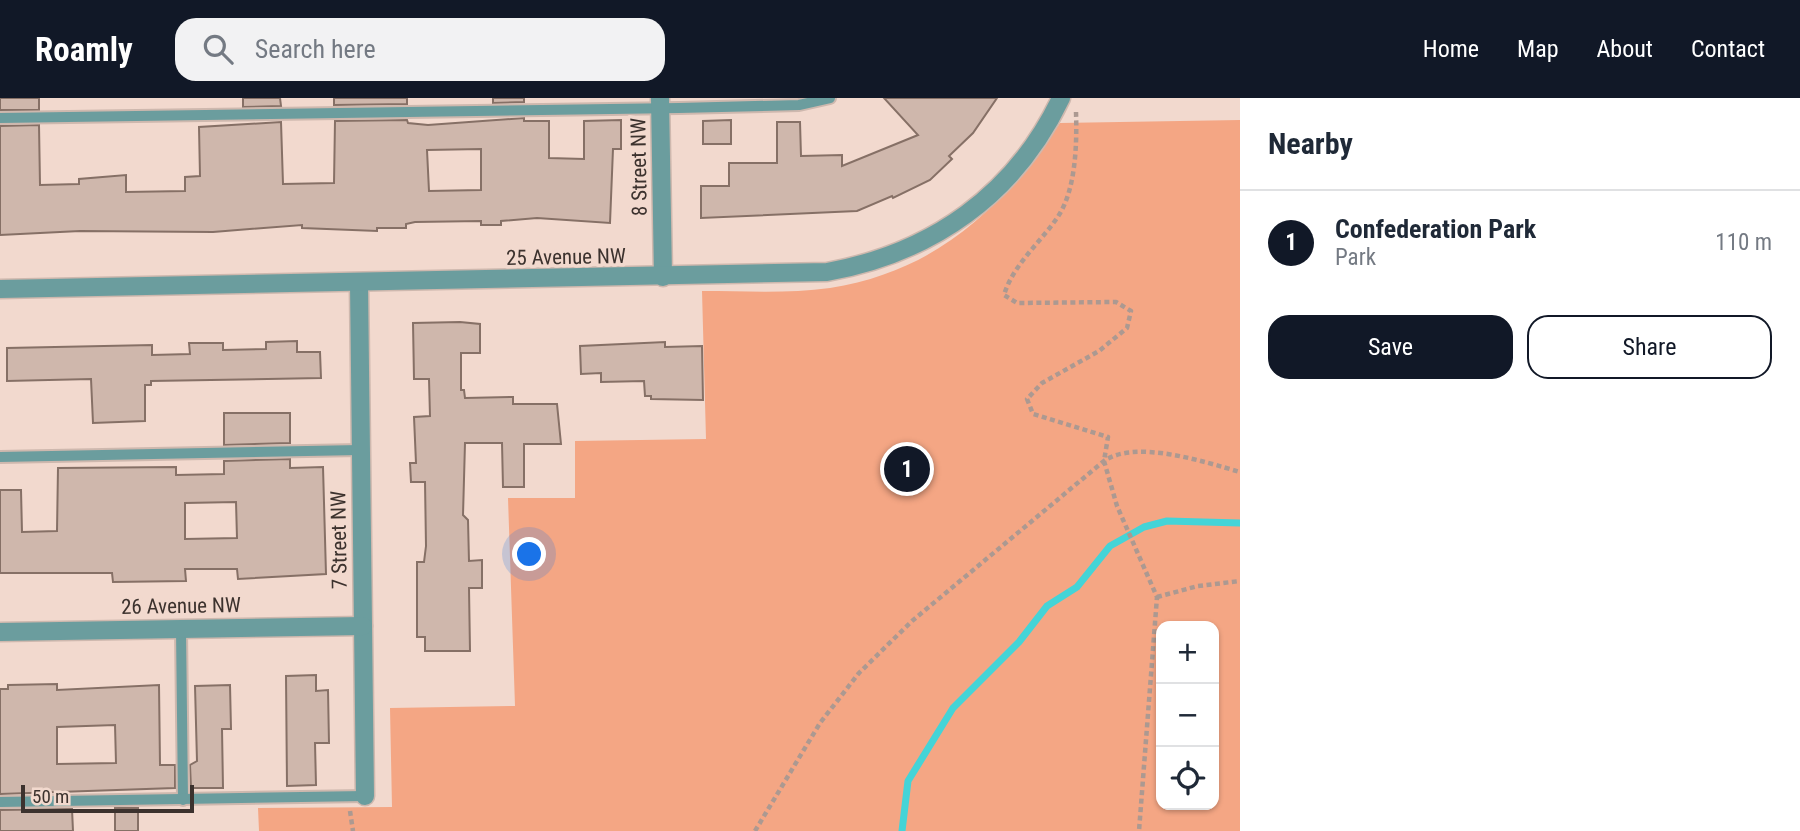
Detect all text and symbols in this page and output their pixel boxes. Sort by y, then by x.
search box [175,18,665,81]
text: Roamly [35,30,133,69]
icon: search [199,30,237,68]
text: Search here [255,34,376,64]
text: Home [1423,35,1479,63]
text: Map [1517,35,1559,63]
text: About [1597,35,1653,63]
text: Contact [1691,35,1765,63]
street label: 8 Street NW [626,118,652,216]
text: Nearby [1268,126,1353,161]
text: Confederation Park [1335,214,1536,244]
text: 1 [1285,229,1297,256]
text: 110 m [1715,229,1772,256]
street label: 25 Avenue NW [506,244,626,270]
text: Park [1335,244,1376,271]
button: Save [1268,315,1513,379]
button: Share [1527,315,1772,379]
pin: 1 [884,443,930,495]
street label: 7 Street NW [326,491,352,589]
your location [512,537,546,571]
street label: 26 Avenue NW [121,593,241,619]
map controls [1156,621,1219,810]
button: + [1156,621,1219,684]
button: − [1156,684,1219,747]
button: locate [1156,747,1219,810]
scale bar [21,782,194,814]
text: 50 m [32,785,69,808]

